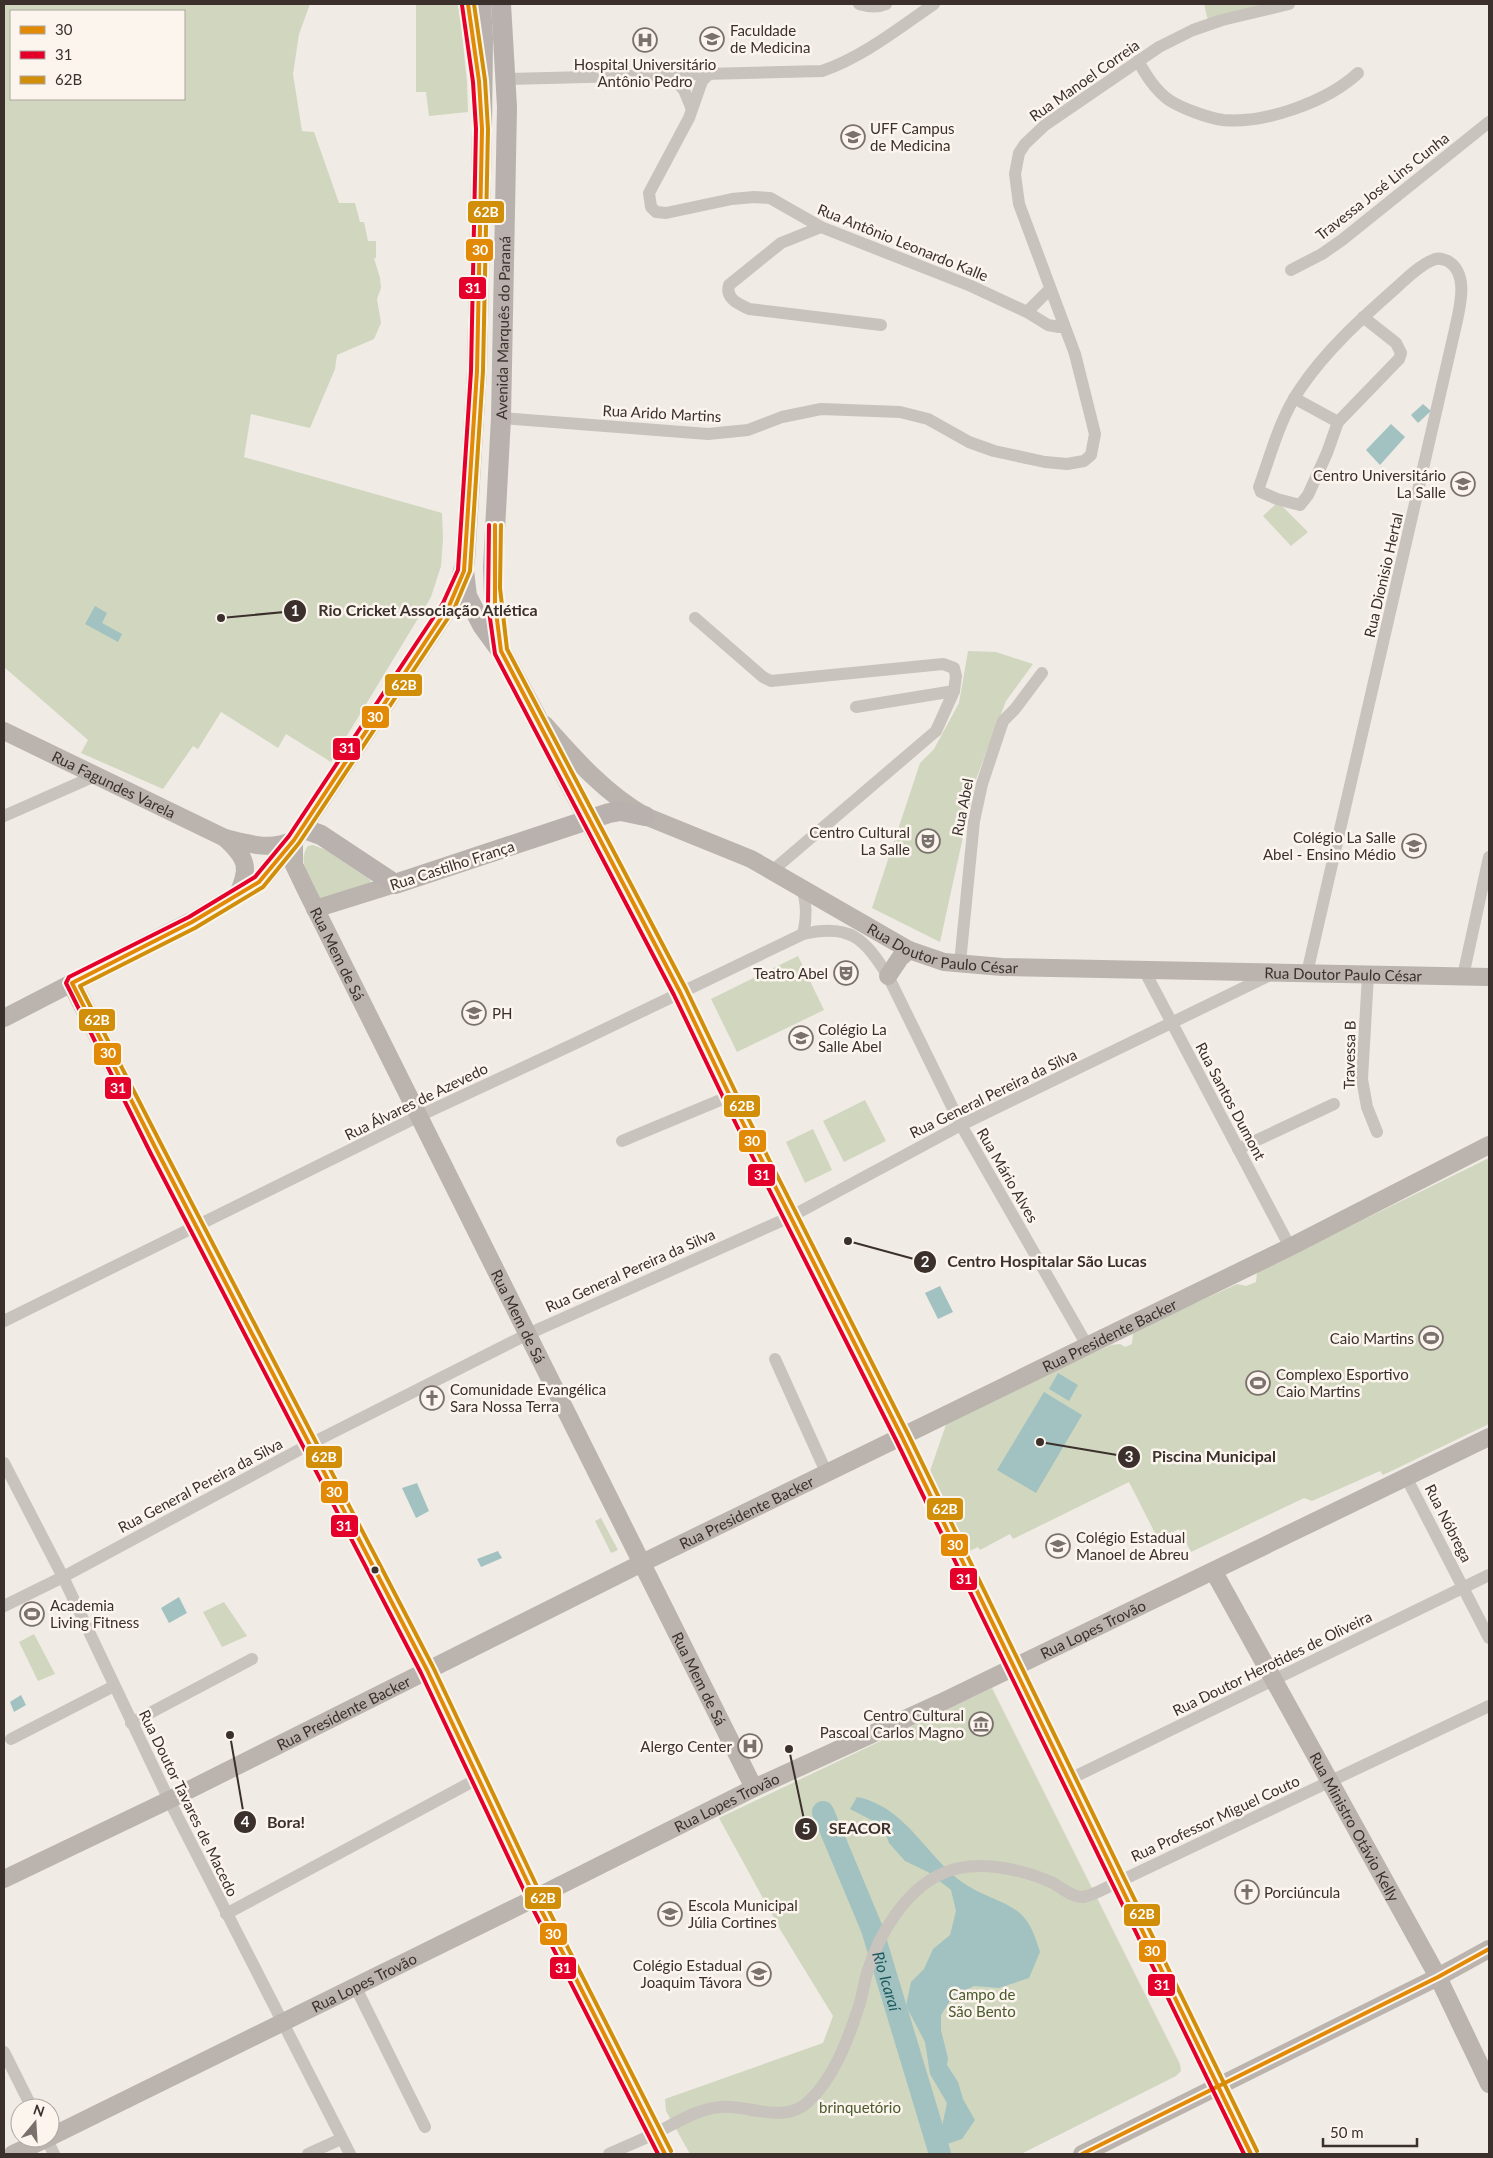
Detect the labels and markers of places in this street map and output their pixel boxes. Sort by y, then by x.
place label: Faculdade de Medicina [730,21,810,56]
school or university icon: Faculdade de Medicina [699,26,725,52]
hospital icon: Hospital Universitário Antônio Pedro [632,27,658,53]
place label: Hospital Universitário Antônio Pedro [574,55,716,90]
place label: UFF Campus de Medicina [870,119,955,154]
school or university icon: UFF Campus de Medicina [840,124,866,150]
place label: Centro Universitário La Salle [1313,466,1446,501]
school or university icon: Centro Universitário La Salle [1450,471,1476,497]
callout: Rio Cricket Associação Atlética [283,595,548,626]
place label: Centro Cultural La Salle [809,823,910,858]
theatre icon: Centro Cultural La Salle [915,828,941,854]
place label: Colégio La Salle Abel - Ensino Médio [1263,828,1396,863]
school or university icon: Colégio La Salle Abel - Ensino Médio [1401,833,1427,859]
theatre icon: Teatro Abel [833,960,859,986]
place label: Teatro Abel [753,964,828,982]
school or university icon: PH [461,1000,487,1026]
place label: PH [492,1004,512,1022]
place label: Colégio La Salle Abel [818,1020,887,1055]
school or university icon: Colégio La Salle Abel [788,1025,814,1051]
callout: Centro Hospitalar São Lucas [912,1246,1157,1277]
sports icon: Caio Martins [1418,1325,1444,1351]
place label: Caio Martins [1330,1329,1414,1347]
place label: Complexo Esportivo Caio Martins [1276,1365,1409,1400]
sports icon: Complexo Esportivo Caio Martins [1245,1370,1271,1396]
place label: Comunidade Evangélica Sara Nossa Terra [450,1380,606,1415]
church icon: Comunidade Evangélica Sara Nossa Terra [419,1385,445,1411]
callout: Piscina Municipal [1117,1441,1286,1472]
place label: Colégio Estadual Manoel de Abreu [1076,1528,1189,1563]
school or university icon: Colégio Estadual Manoel de Abreu [1045,1533,1071,1559]
unlabelled marker [370,1565,380,1575]
place label: Academia Living Fitness [50,1596,139,1631]
sports icon: Academia Living Fitness [19,1601,45,1627]
place label: Centro Cultural Pascoal Carlos Magno [820,1706,964,1741]
museum icon: Centro Cultural Pascoal Carlos Magno [968,1711,994,1737]
hospital icon: Alergo Center [737,1733,763,1759]
place label: Alergo Center [640,1737,733,1755]
callout: Bora! [232,1807,315,1838]
callout: SEACOR [794,1813,901,1844]
church icon: Porciúncula [1234,1879,1260,1905]
place label: Porciúncula [1264,1883,1340,1901]
place label: Escola Municipal Júlia Cortines [688,1896,798,1931]
school or university icon: Escola Municipal Júlia Cortines [657,1901,683,1927]
place label: Colégio Estadual Joaquim Távora [633,1956,742,1991]
school or university icon: Colégio Estadual Joaquim Távora [746,1961,772,1987]

